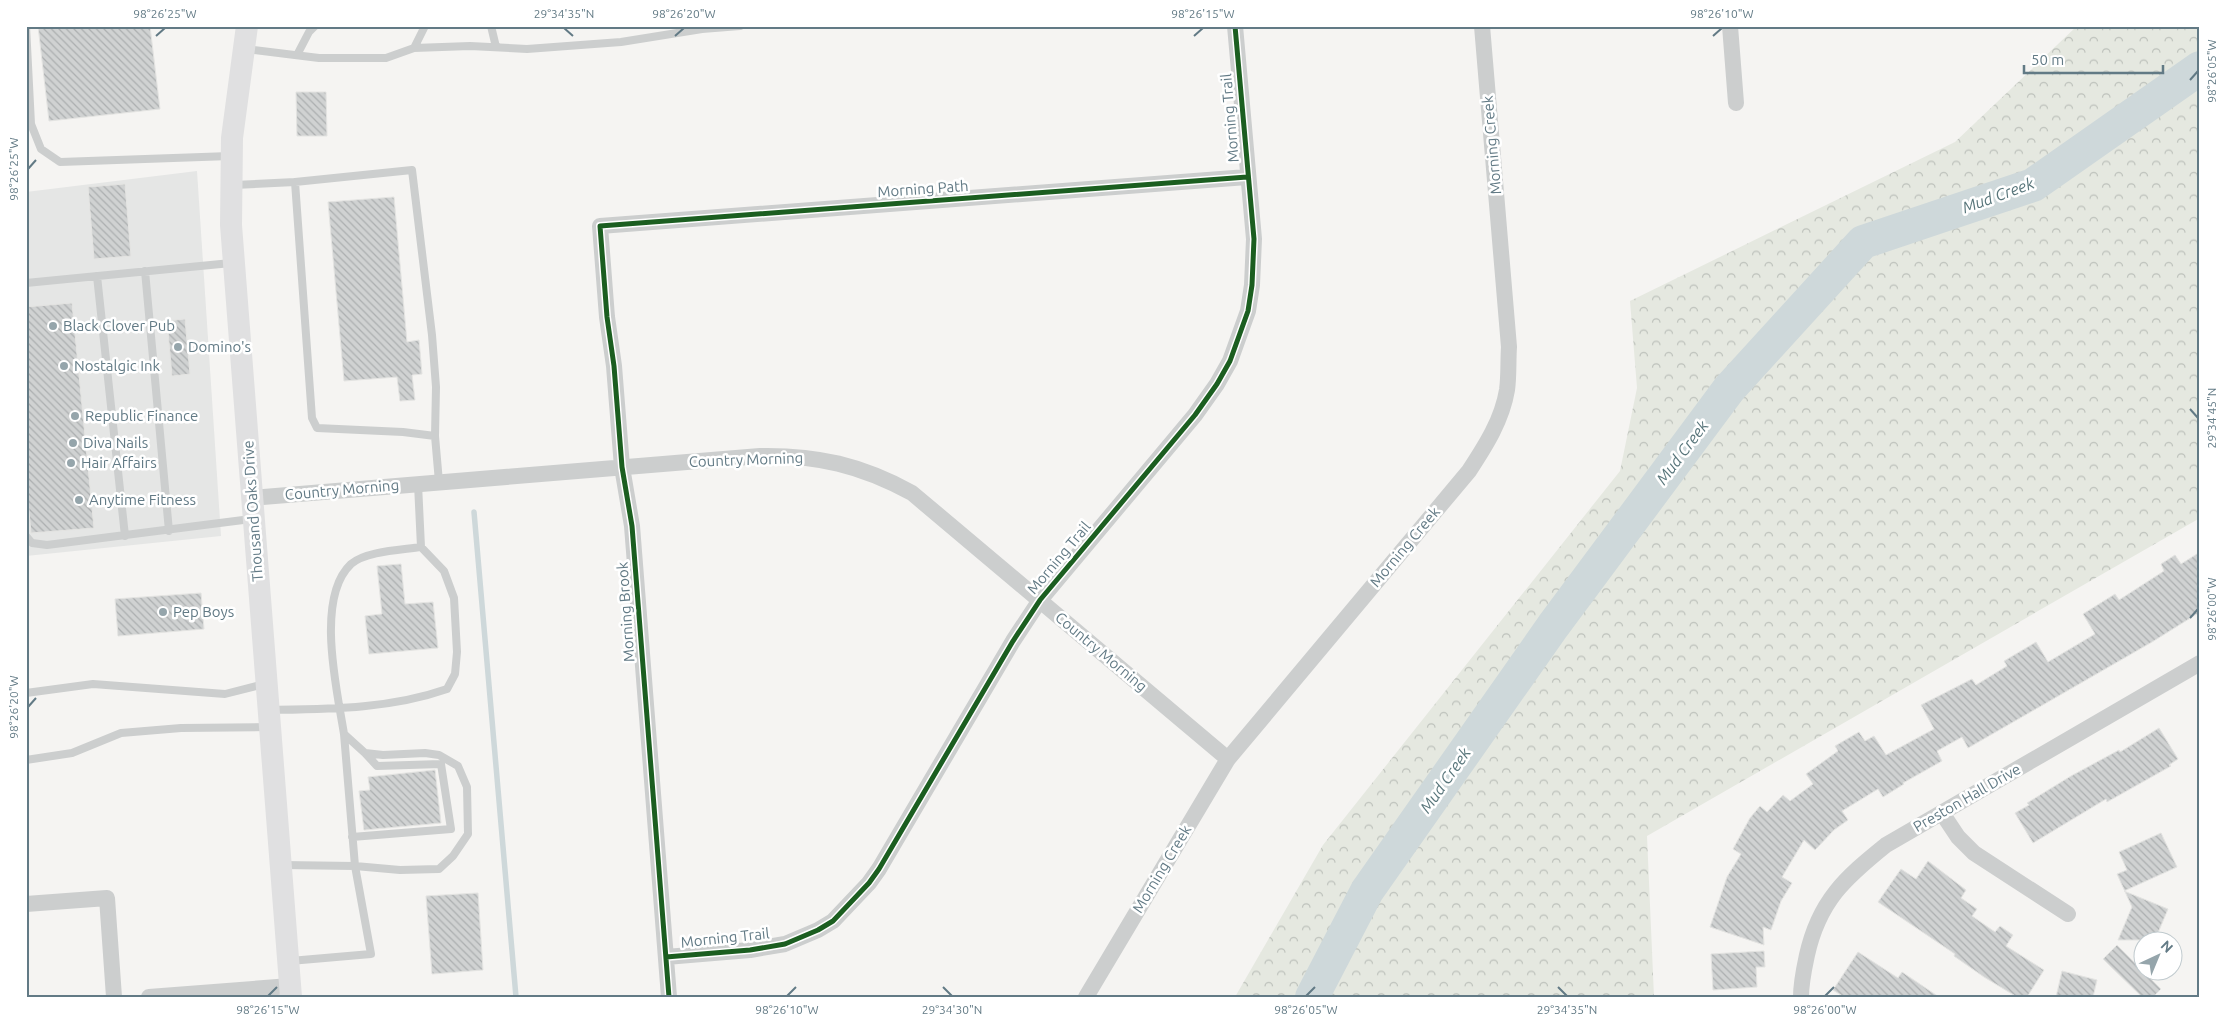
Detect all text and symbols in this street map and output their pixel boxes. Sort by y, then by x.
text: 98°26'25"W [133,7,197,20]
text: 29°34'35"N [534,7,594,20]
text: 98°26'20"W [652,7,716,20]
text: 98°26'15"W [1171,7,1235,20]
text: 98°26'10"W [1690,7,1754,20]
text: 98°26'05"W [2205,39,2218,103]
scale bar [2024,42,2162,74]
text: 50 m [2031,51,2064,68]
street label: Morning Trail [1217,73,1242,163]
street label: Morning Creek [1479,94,1504,195]
text: 98°26'25"W [7,137,20,201]
water label: Mud Creek [1960,173,2037,216]
street label: Morning Path [877,177,969,200]
place label: Black Clover Pub [63,317,175,334]
marker: Black Clover Pub [47,320,59,332]
place label: Domino's [188,338,251,355]
marker: Domino's [172,341,184,353]
place label: Nostalgic Ink [74,357,161,374]
marker: Nostalgic Ink [58,360,70,372]
text: 29°34'45"N [2205,388,2218,448]
place label: Republic Finance [85,407,198,424]
marker: Republic Finance [69,410,81,422]
water label: Mud Creek [1652,416,1712,487]
place label: Diva Nails [83,434,148,451]
marker: Diva Nails [67,437,79,449]
street label: Thousand Oaks Drive [239,440,266,582]
street label: Country Morning [688,449,804,470]
place label: Hair Affairs [81,454,157,471]
marker: Hair Affairs [65,457,77,469]
street label: Country Morning [284,476,400,503]
place label: Anytime Fitness [89,491,196,508]
marker: Anytime Fitness [73,494,85,506]
street label: Morning Creek [1366,503,1443,590]
street label: Morning Trail [1023,518,1094,597]
street label: Morning Brook [613,561,637,663]
text: 98°26'00"W [2205,577,2218,641]
place label: Pep Boys [173,603,234,620]
marker: Pep Boys [157,606,169,618]
street label: Country Morning [1052,608,1151,695]
text: 98°26'20"W [7,675,20,739]
water label: Mud Creek [1416,743,1474,816]
street label: Preston Hall Drive [1910,760,2023,835]
street label: Morning Creek [1129,821,1195,916]
street label: Morning Trail [680,924,770,951]
north arrow [2134,930,2184,980]
text: N [2158,937,2176,956]
text: 98°26'15"W [236,1003,300,1016]
text: 98°26'10"W [755,1003,819,1016]
text: 29°34'30"N [922,1003,982,1016]
text: 98°26'05"W [1274,1003,1338,1016]
text: 29°34'35"N [1537,1003,1597,1016]
text: 98°26'00"W [1793,1003,1857,1016]

